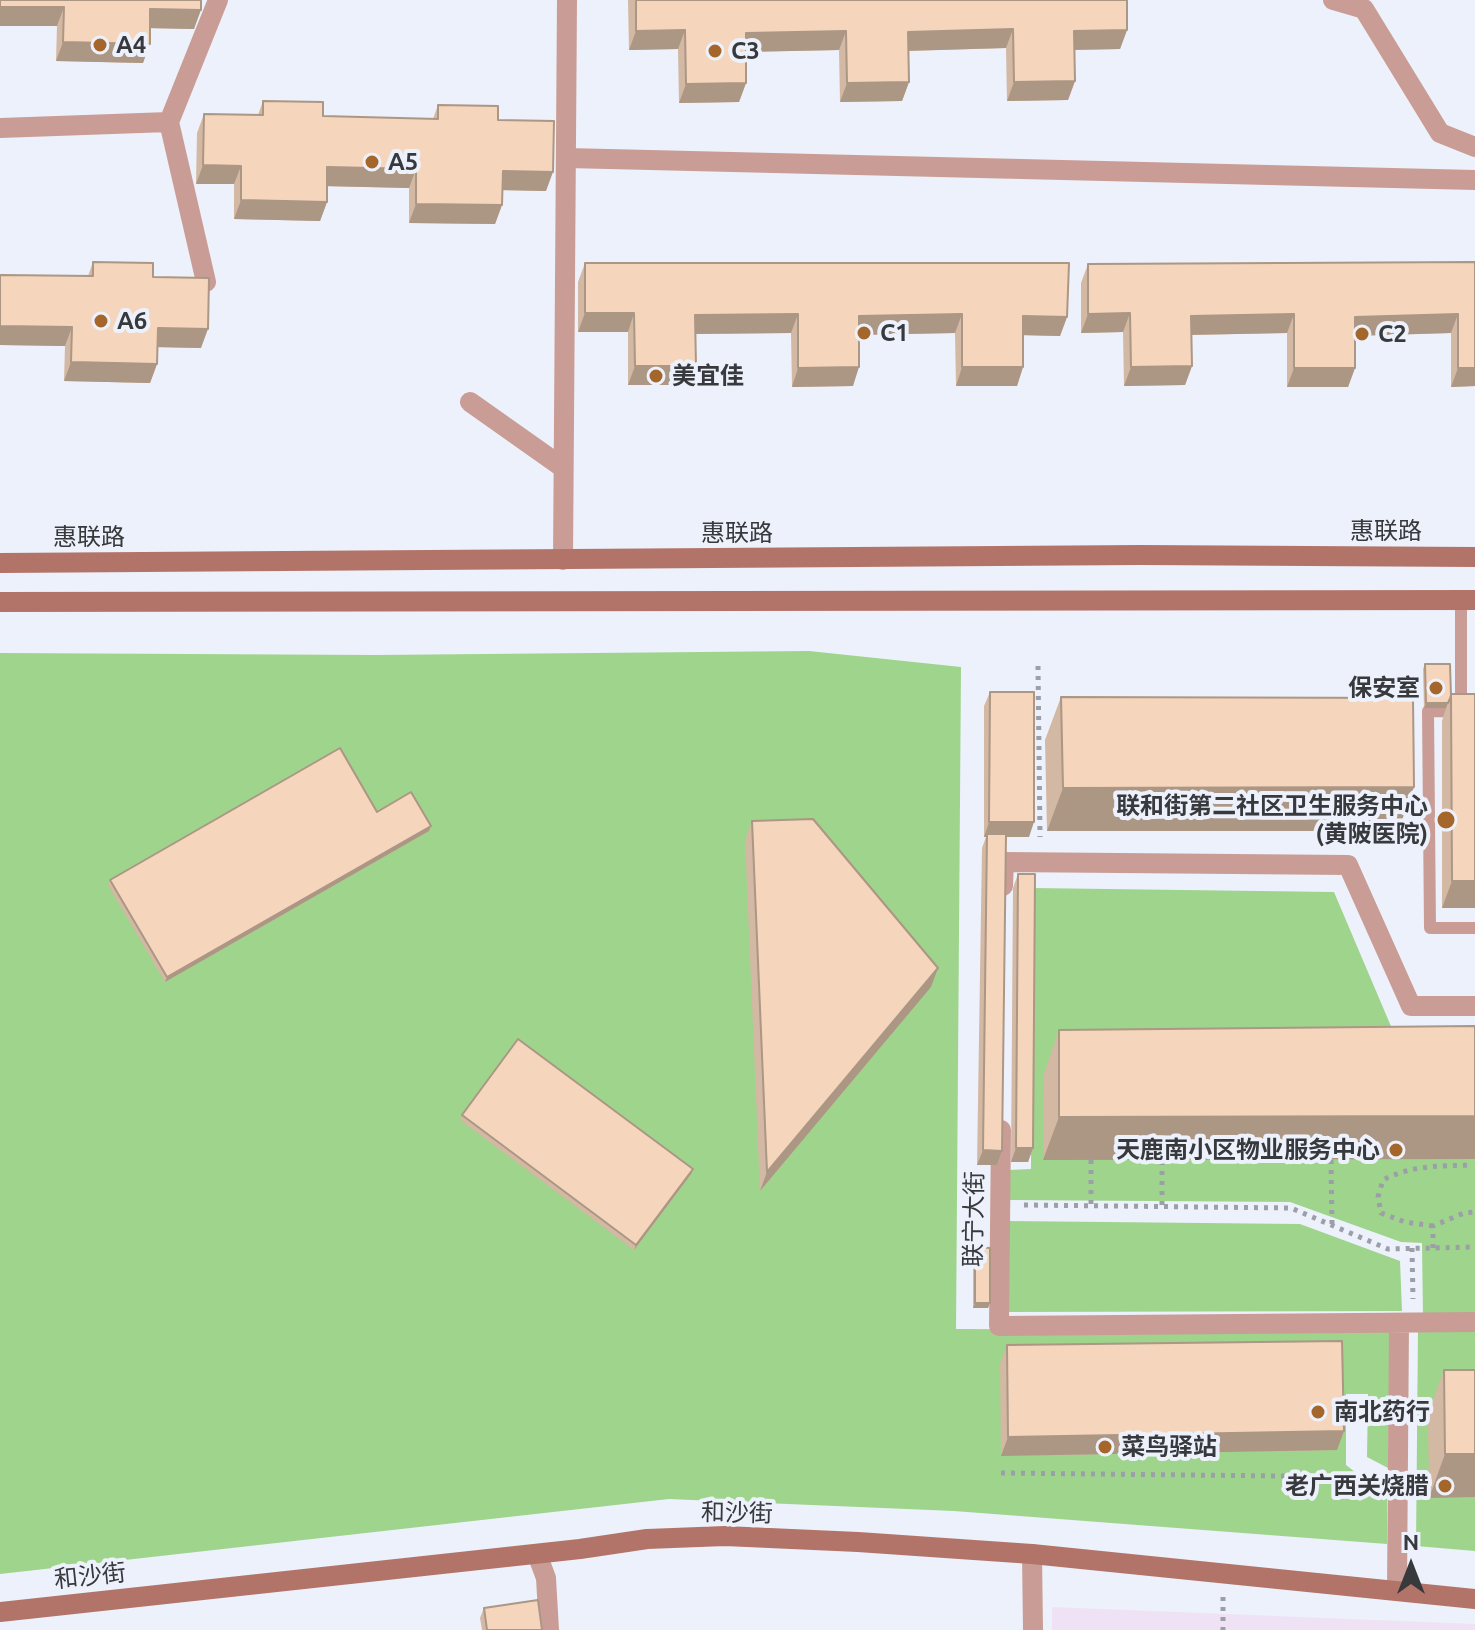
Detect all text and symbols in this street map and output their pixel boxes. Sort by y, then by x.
place label: A4 [116,31,146,59]
marker: A4 [91,36,109,54]
place label: C3 [731,37,760,65]
marker: C3 [706,42,724,60]
place label: A5 [388,148,418,176]
marker: A5 [363,153,381,171]
place label: A6 [117,307,147,335]
marker: A6 [92,312,110,330]
place label: C1 [880,319,909,347]
place label: C2 [1378,320,1407,348]
marker: C1 [855,324,873,342]
marker: C2 [1353,325,1371,343]
place label: 美宜佳 [672,362,744,390]
marker: 美宜佳 [647,367,665,385]
street label: 惠联路 [1350,517,1422,545]
street label: 惠联路 [701,519,773,547]
street label: 惠联路 [53,523,125,551]
place label: 保安室 [1348,674,1420,702]
marker: 保安室 [1427,679,1445,697]
place label: 联和街第二社区卫生服务中心 (黄陂医院) [1116,792,1428,848]
marker: 联和街第二社区卫生服务中心 (黄陂医院) [1435,809,1457,831]
place label: 天鹿南小区物业服务中心 [1116,1136,1380,1164]
marker: 天鹿南小区物业服务中心 [1387,1141,1405,1159]
street label: 联宁大街 [959,1171,989,1267]
place label: 南北药行 [1334,1398,1430,1426]
marker: 南北药行 [1309,1403,1327,1421]
place label: 菜鸟驿站 [1121,1433,1217,1461]
marker: 菜鸟驿站 [1096,1438,1114,1456]
place label: 老广西关烧腊 [1285,1472,1429,1500]
marker: 老广西关烧腊 [1436,1477,1454,1495]
street label: 和沙街 [701,1498,773,1528]
north arrow [1371,1526,1451,1606]
text: N [1403,1529,1419,1554]
street label: 和沙街 [53,1558,127,1594]

